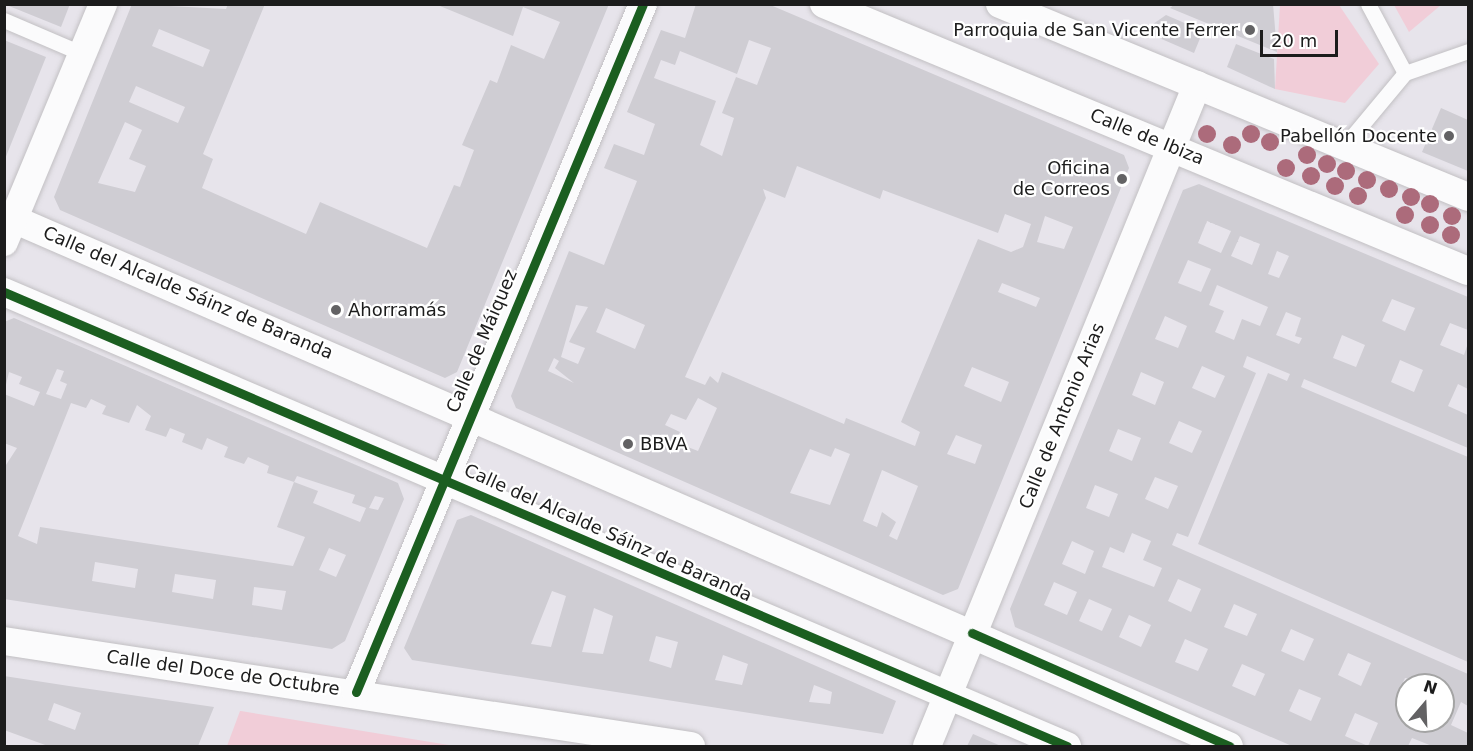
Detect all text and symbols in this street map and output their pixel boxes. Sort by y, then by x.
scale bar [1263,18,1341,56]
place label: Parroquia de San Vicente Ferrer [953,19,1238,41]
marker: Parroquia de San Vicente Ferrer [1243,23,1257,37]
text: 20 m [1271,30,1317,51]
street label: Calle de Ibiza [1087,104,1207,170]
place label: Pabellón Docente [1280,125,1437,147]
marker: Pabellón Docente [1442,129,1456,143]
place label: Oficina de Correos [1013,158,1110,201]
marker: Oficina de Correos [1115,172,1129,186]
street label: Calle del Alcalde Sáinz de Baranda [40,222,336,364]
street label: Calle de Máiquez [442,266,522,416]
place label: Ahorramás [348,299,446,321]
marker: Ahorramás [329,303,343,317]
street label: Calle de Antonio Arias [1015,320,1109,512]
place label: BBVA [640,433,688,455]
marker: BBVA [621,437,635,451]
street label: Calle del Alcalde Sáinz de Baranda [461,459,755,607]
street label: Calle del Doce de Octubre [105,646,341,700]
north arrow [1395,673,1455,733]
text: N [1421,676,1440,699]

